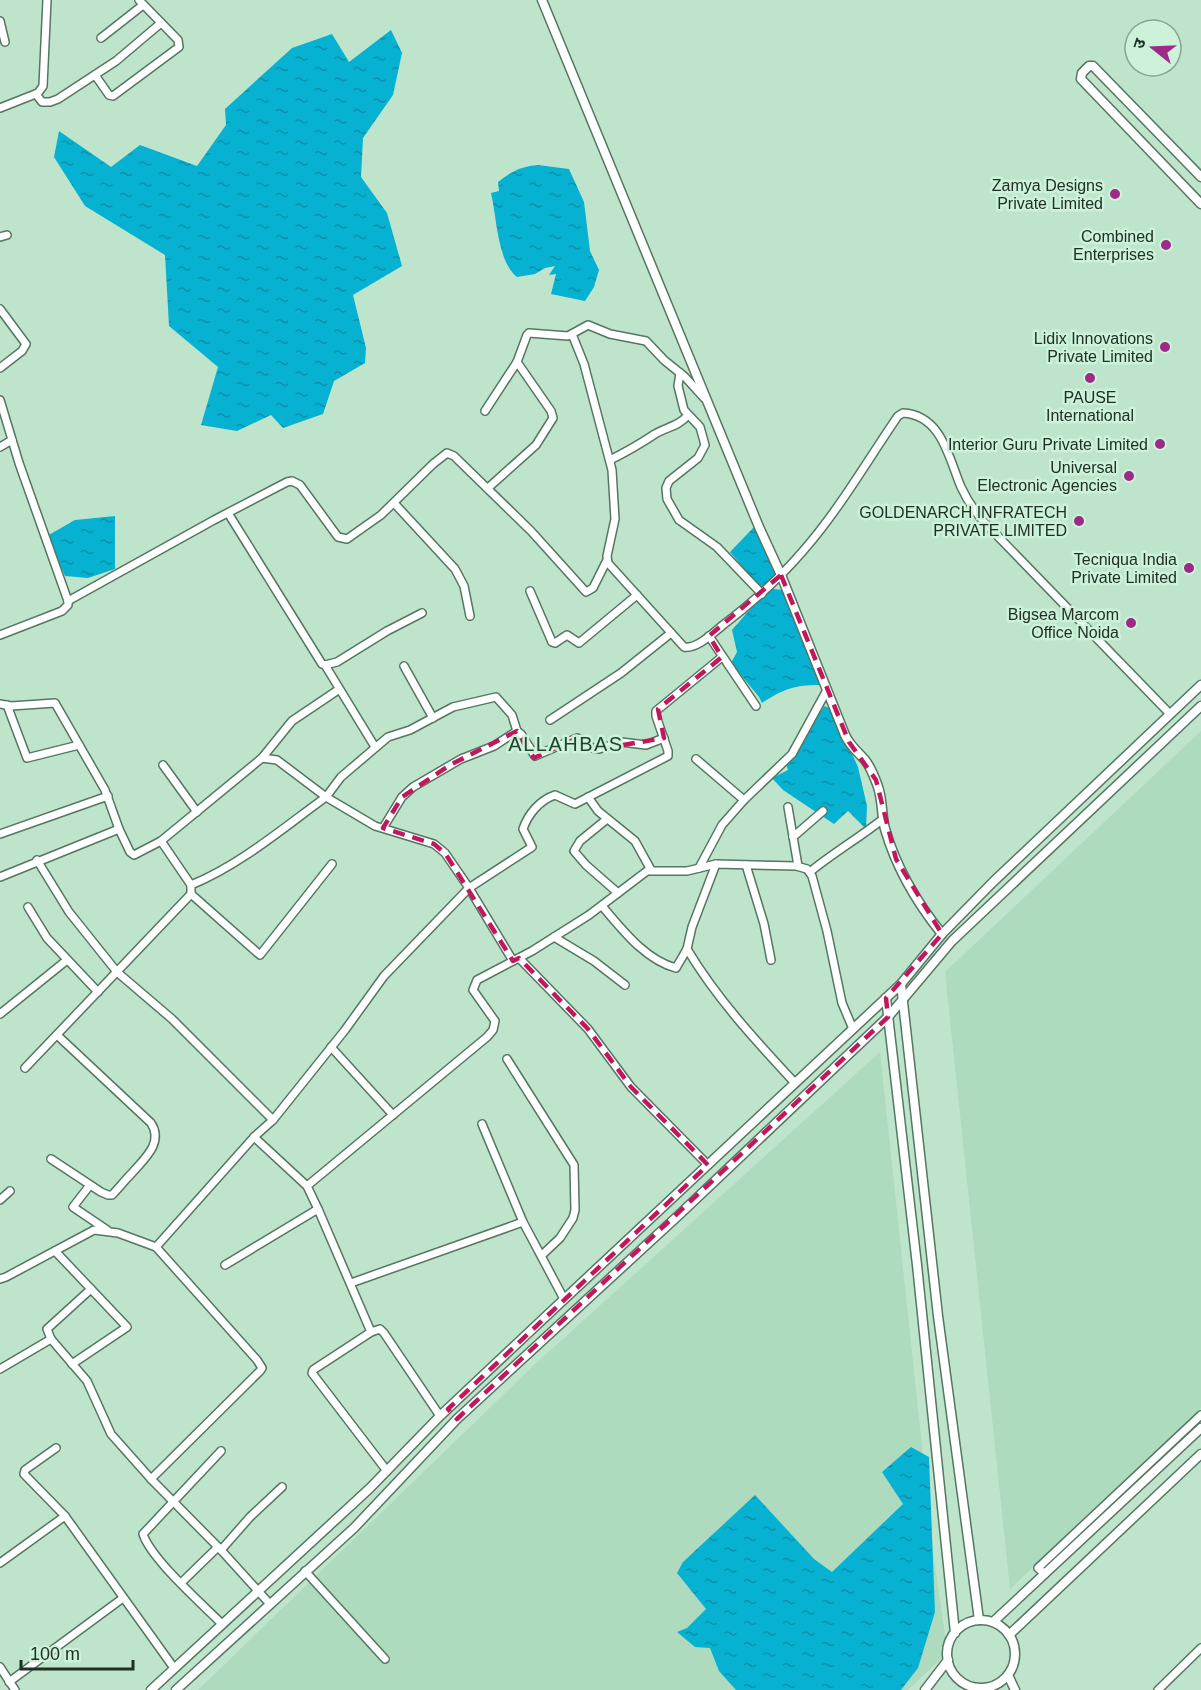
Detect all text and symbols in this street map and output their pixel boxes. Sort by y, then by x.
north arrow [1123,18,1183,78]
text: उ [1130,36,1149,51]
place label: Zamya Designs Private Limited [992,177,1103,212]
marker: Zamya Designs Private Limited [1108,187,1122,201]
place label: Combined Enterprises [1073,228,1154,263]
marker: Combined Enterprises [1159,238,1173,252]
place label: Lidix Innovations Private Limited [1034,330,1153,365]
marker: Lidix Innovations Private Limited [1158,340,1172,354]
marker: PAUSE International [1083,371,1097,385]
place label: PAUSE International [1046,389,1134,424]
place label: Interior Guru Private Limited [948,436,1148,453]
marker: Interior Guru Private Limited [1153,437,1167,451]
place label: Universal Electronic Agencies [977,459,1117,494]
marker: Universal Electronic Agencies [1122,469,1136,483]
place label: GOLDENARCH INFRATECH PRIVATE LIMITED [859,504,1067,539]
marker: GOLDENARCH INFRATECH PRIVATE LIMITED [1072,514,1086,528]
place label: Tecniqua India Private Limited [1071,551,1177,586]
marker: Tecniqua India Private Limited [1182,561,1196,575]
place label: Bigsea Marcom Office Noida [1008,606,1119,641]
marker: Bigsea Marcom Office Noida [1124,616,1138,630]
district label: ALLAHBAS [508,733,624,755]
scale bar [21,1633,134,1671]
text: 100 m [30,1644,80,1664]

